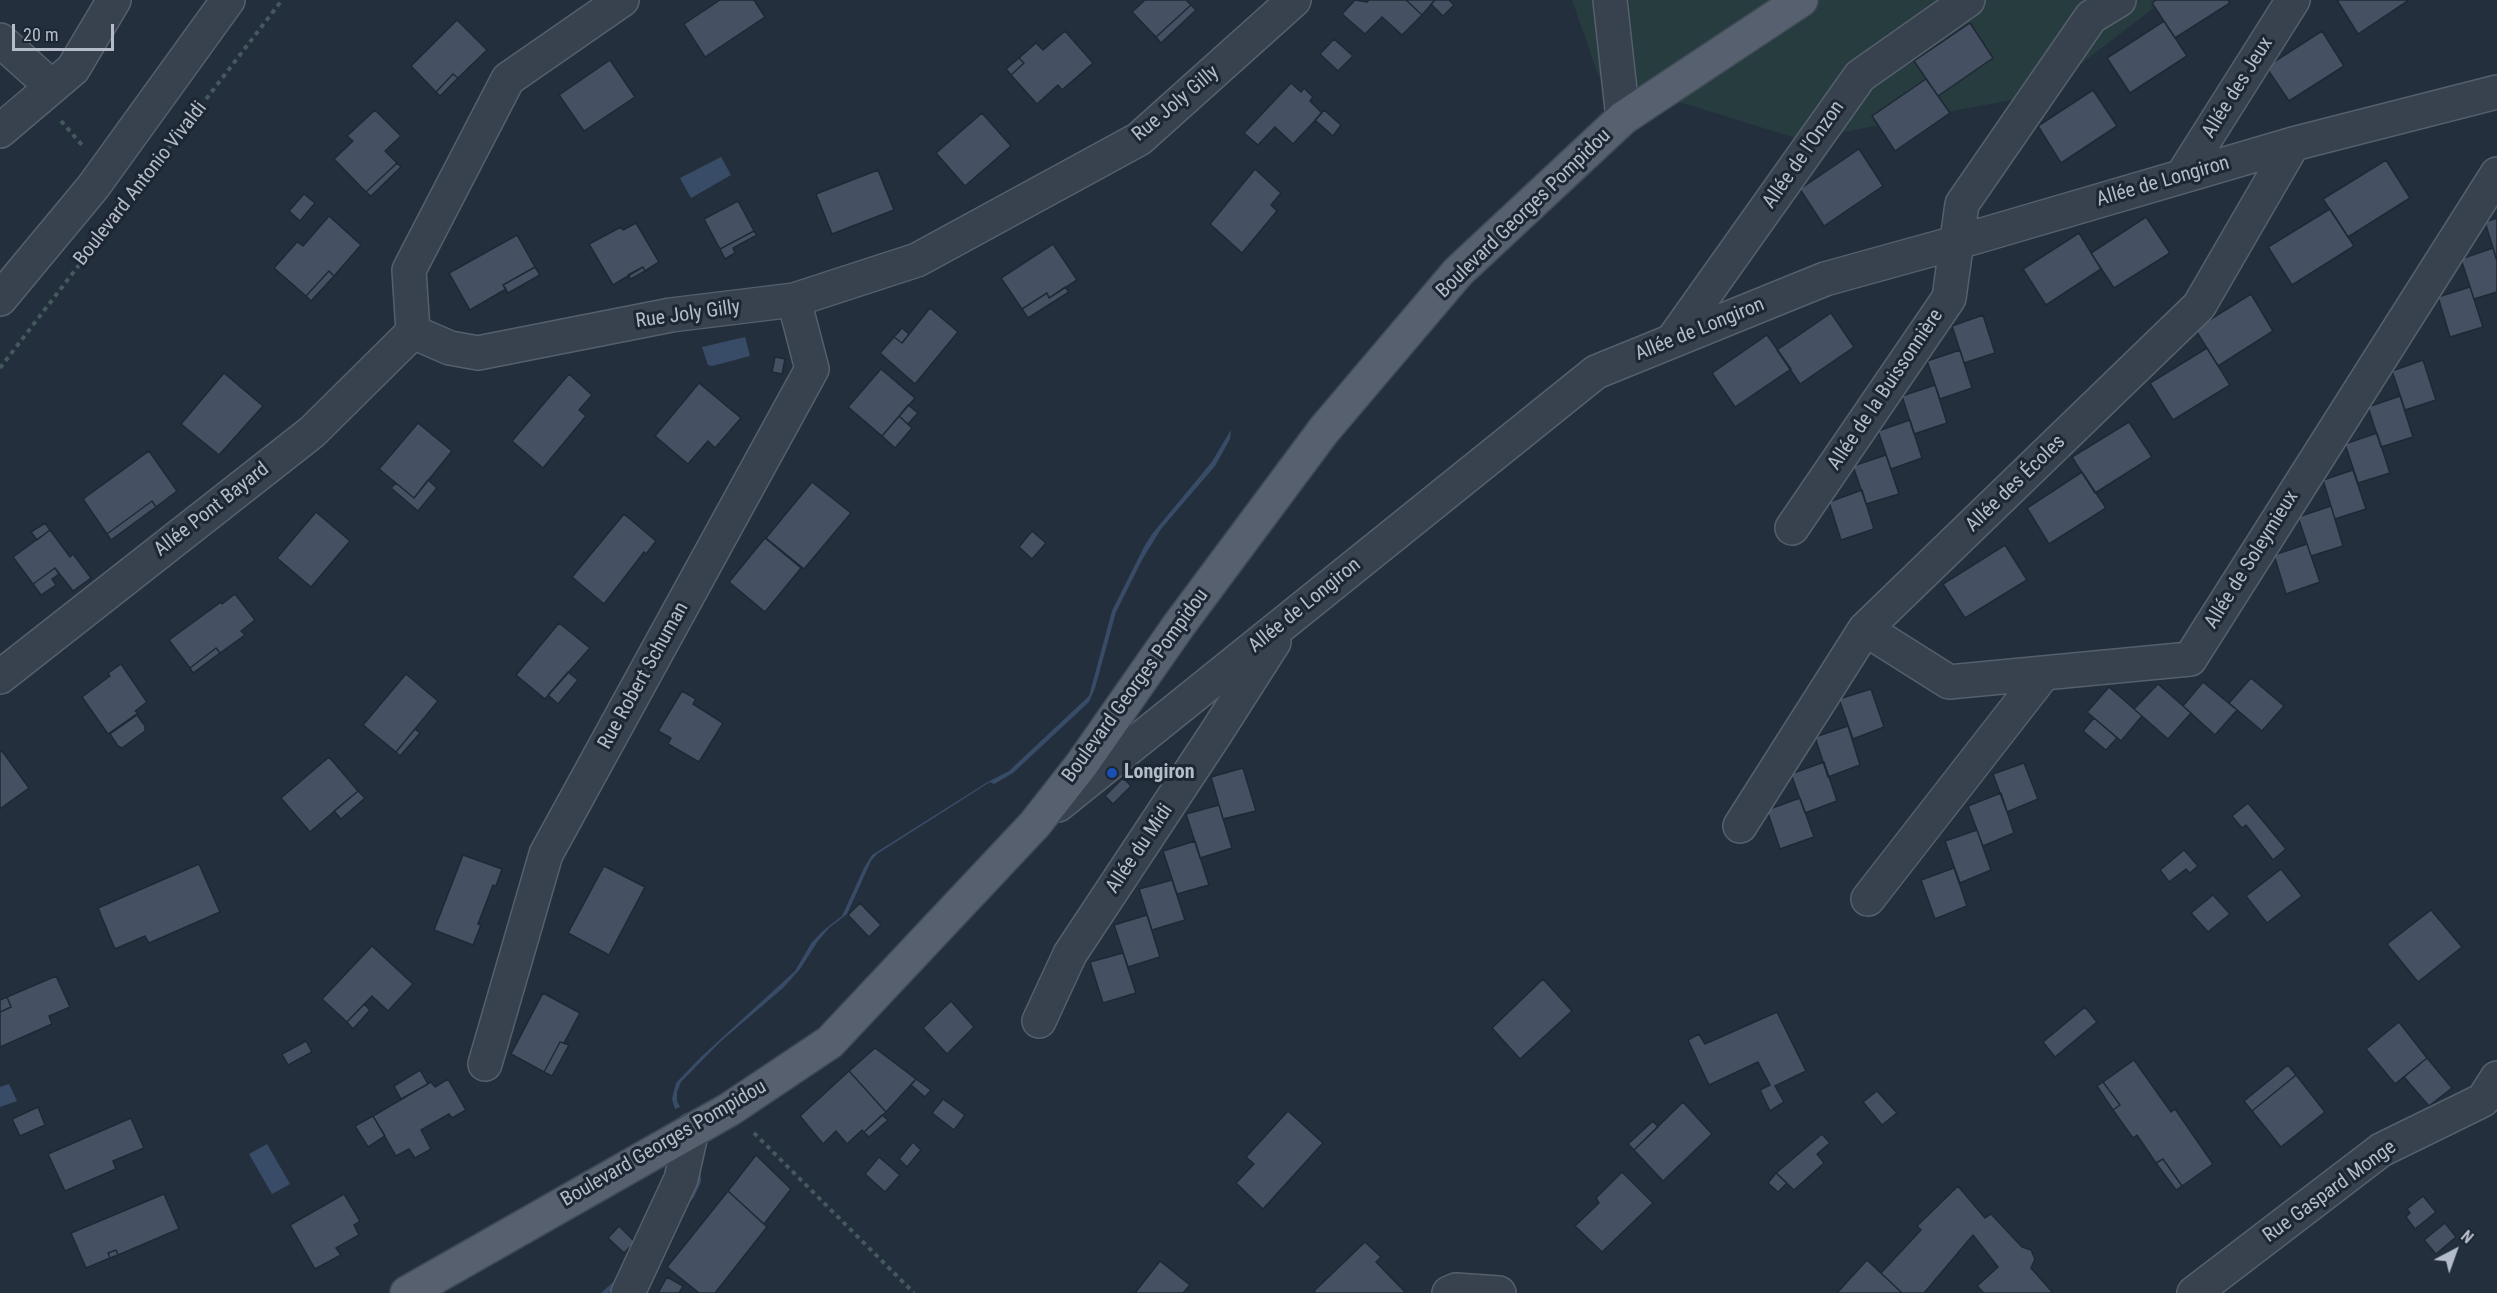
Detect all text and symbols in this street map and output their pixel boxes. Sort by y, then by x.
scale bar [15,12,117,50]
text: 20 m [23,24,58,45]
street label: Allée des Jeux [2197,33,2279,143]
street label: Rue Joly Gilly [1128,61,1224,147]
street label: Allée de l'Onzon [1758,96,1850,214]
street label: Boulevard Antonio Vivaldi [69,97,213,271]
street label: Boulevard Georges Pompidou [1432,124,1616,304]
street label: Allée de Longiron [2094,152,2232,212]
street label: Allée de Longiron [1632,293,1768,367]
street label: Rue Joly Gilly [634,296,742,334]
street label: Allée de la Buissonnière [1823,305,1949,475]
street label: Allée des Écoles [1961,431,2071,537]
street label: Allée Pont Bayard [150,458,274,562]
street label: Allée de Soleymieux [2200,487,2304,633]
street label: Allée de Longiron [1244,553,1366,659]
street label: Boulevard Georges Pompidou [1058,585,1214,787]
street label: Rue Robert Schuman [594,598,694,754]
place label: Longiron [1124,761,1195,785]
marker: Longiron [1105,766,1119,780]
street label: Allée du Midi [1101,800,1179,898]
street label: Boulevard Georges Pompidou [557,1075,771,1213]
street label: Rue Gaspard Monge [2259,1136,2401,1248]
north arrow [2425,1221,2485,1281]
text: N [2457,1227,2477,1247]

